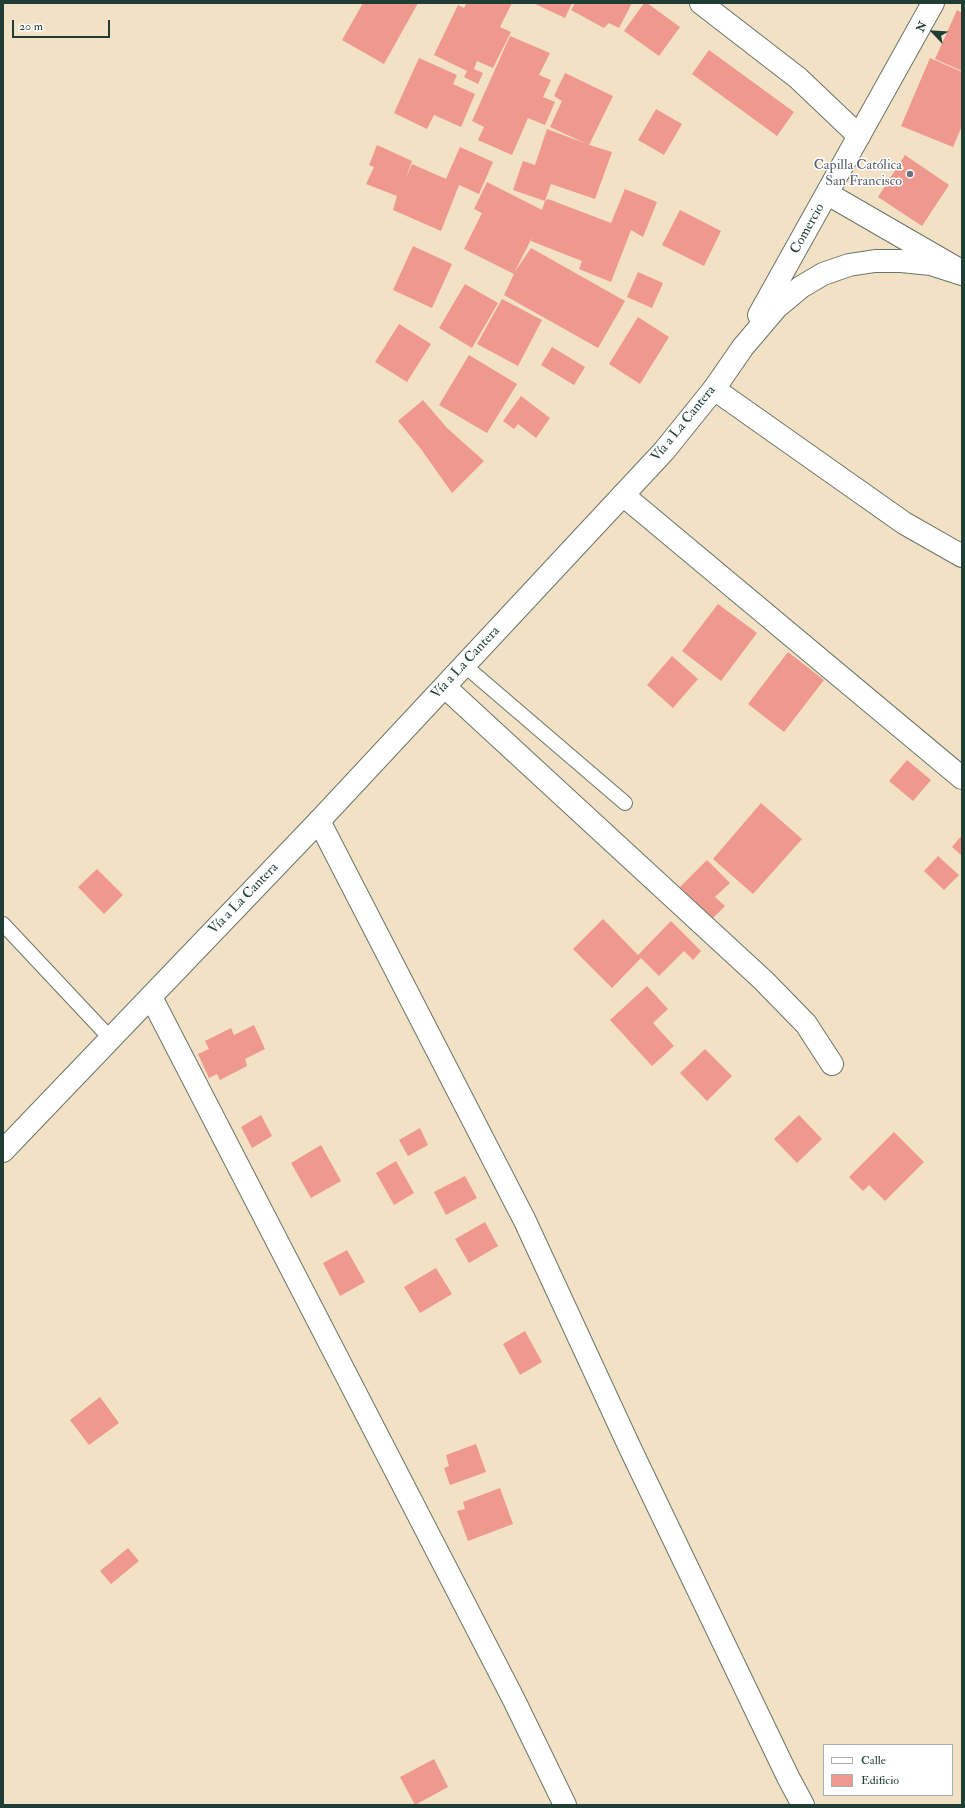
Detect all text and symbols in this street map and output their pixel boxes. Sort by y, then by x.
scale bar [14,12,112,38]
north arrow [913,12,953,52]
text: 20 m [19,19,43,34]
text: N [914,20,930,34]
place label: Capilla Católica San Francisco [814,158,902,190]
marker: Capilla Católica San Francisco [905,169,915,179]
street label: Comercio [787,201,829,257]
street label: Vía a La Cantera [648,382,720,466]
street label: Vía a La Cantera [428,623,504,703]
street label: Vía a La Cantera [206,860,282,938]
legend [823,1744,953,1796]
text: Calle [861,1753,886,1768]
text: Edificio [861,1773,899,1788]

